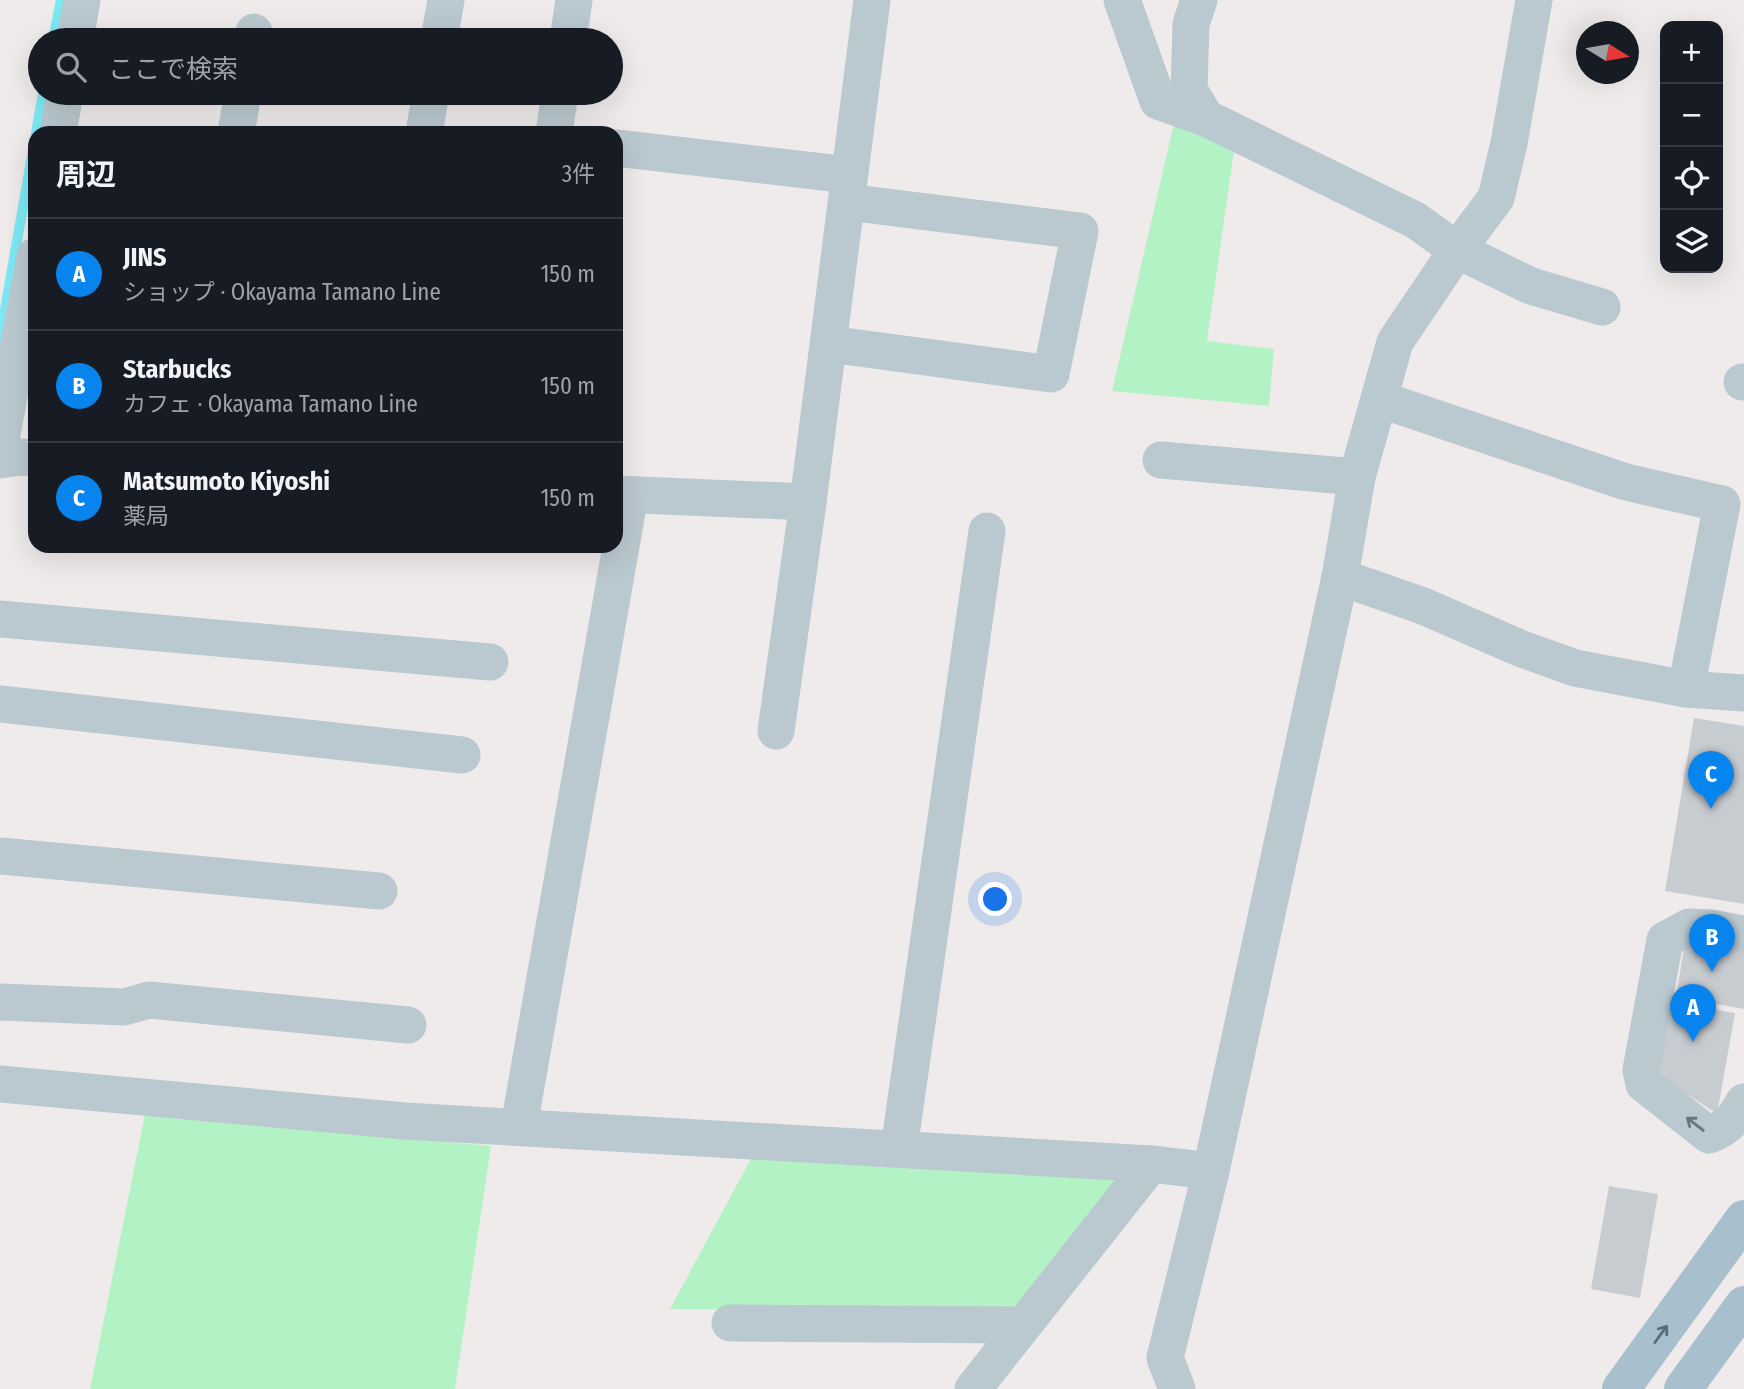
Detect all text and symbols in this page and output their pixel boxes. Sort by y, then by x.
north arrow [1576,21,1639,84]
map controls [1660,21,1723,273]
button: + [1660,21,1723,84]
search box [28,28,623,105]
icon: search [52,48,90,86]
text: ここで検索 [108,54,238,85]
button: − [1660,84,1723,147]
button: locate [1660,147,1723,210]
text: 周辺 [56,157,116,193]
text: 3件 [562,160,595,188]
button: layers [1660,210,1723,273]
text: JINS [123,242,167,273]
text: A [73,260,85,288]
text: 150 m [540,260,595,288]
text: ショップ · Okayama Tamano Line [123,278,441,306]
text: Starbucks [123,354,231,385]
text: B [73,372,85,400]
text: 150 m [540,372,595,400]
text: カフェ · Okayama Tamano Line [123,390,418,418]
text: Matsumoto Kiyoshi [123,466,330,497]
text: C [73,484,85,512]
text: 150 m [540,484,595,512]
text: 薬局 [123,502,169,530]
pin: C [1688,751,1734,809]
your location [978,882,1012,916]
pin: B [1689,914,1735,972]
pin: A [1670,984,1716,1042]
one-way arrow [1686,1116,1705,1131]
one-way arrow [1654,1325,1668,1344]

